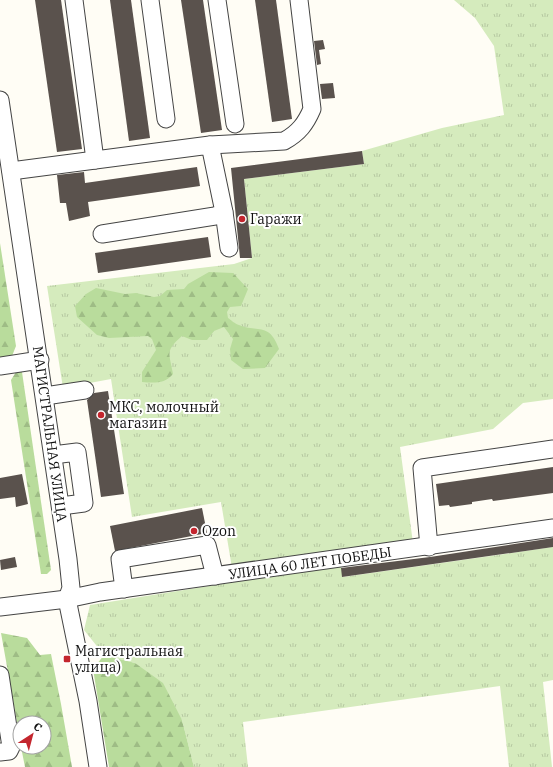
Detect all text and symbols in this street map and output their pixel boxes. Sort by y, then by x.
place label: Гаражи [250,210,302,228]
marker: Гаражи [237,214,247,224]
street label: МАГИСТРАЛЬНАЯ УЛИЦА [29,345,71,524]
place label: МКС, молочный магазин [109,398,219,432]
marker: МКС, молочный магазин [96,410,106,420]
place label: Ozon [202,522,236,540]
marker: Ozon [189,526,199,536]
street label: УЛИЦА 60 ЛЕТ ПОБЕДЫ [227,543,393,583]
place label: Магистральная улица) [75,642,183,676]
marker: Магистральная улица) [62,654,72,664]
north arrow [12,715,52,755]
text: С [31,719,45,735]

